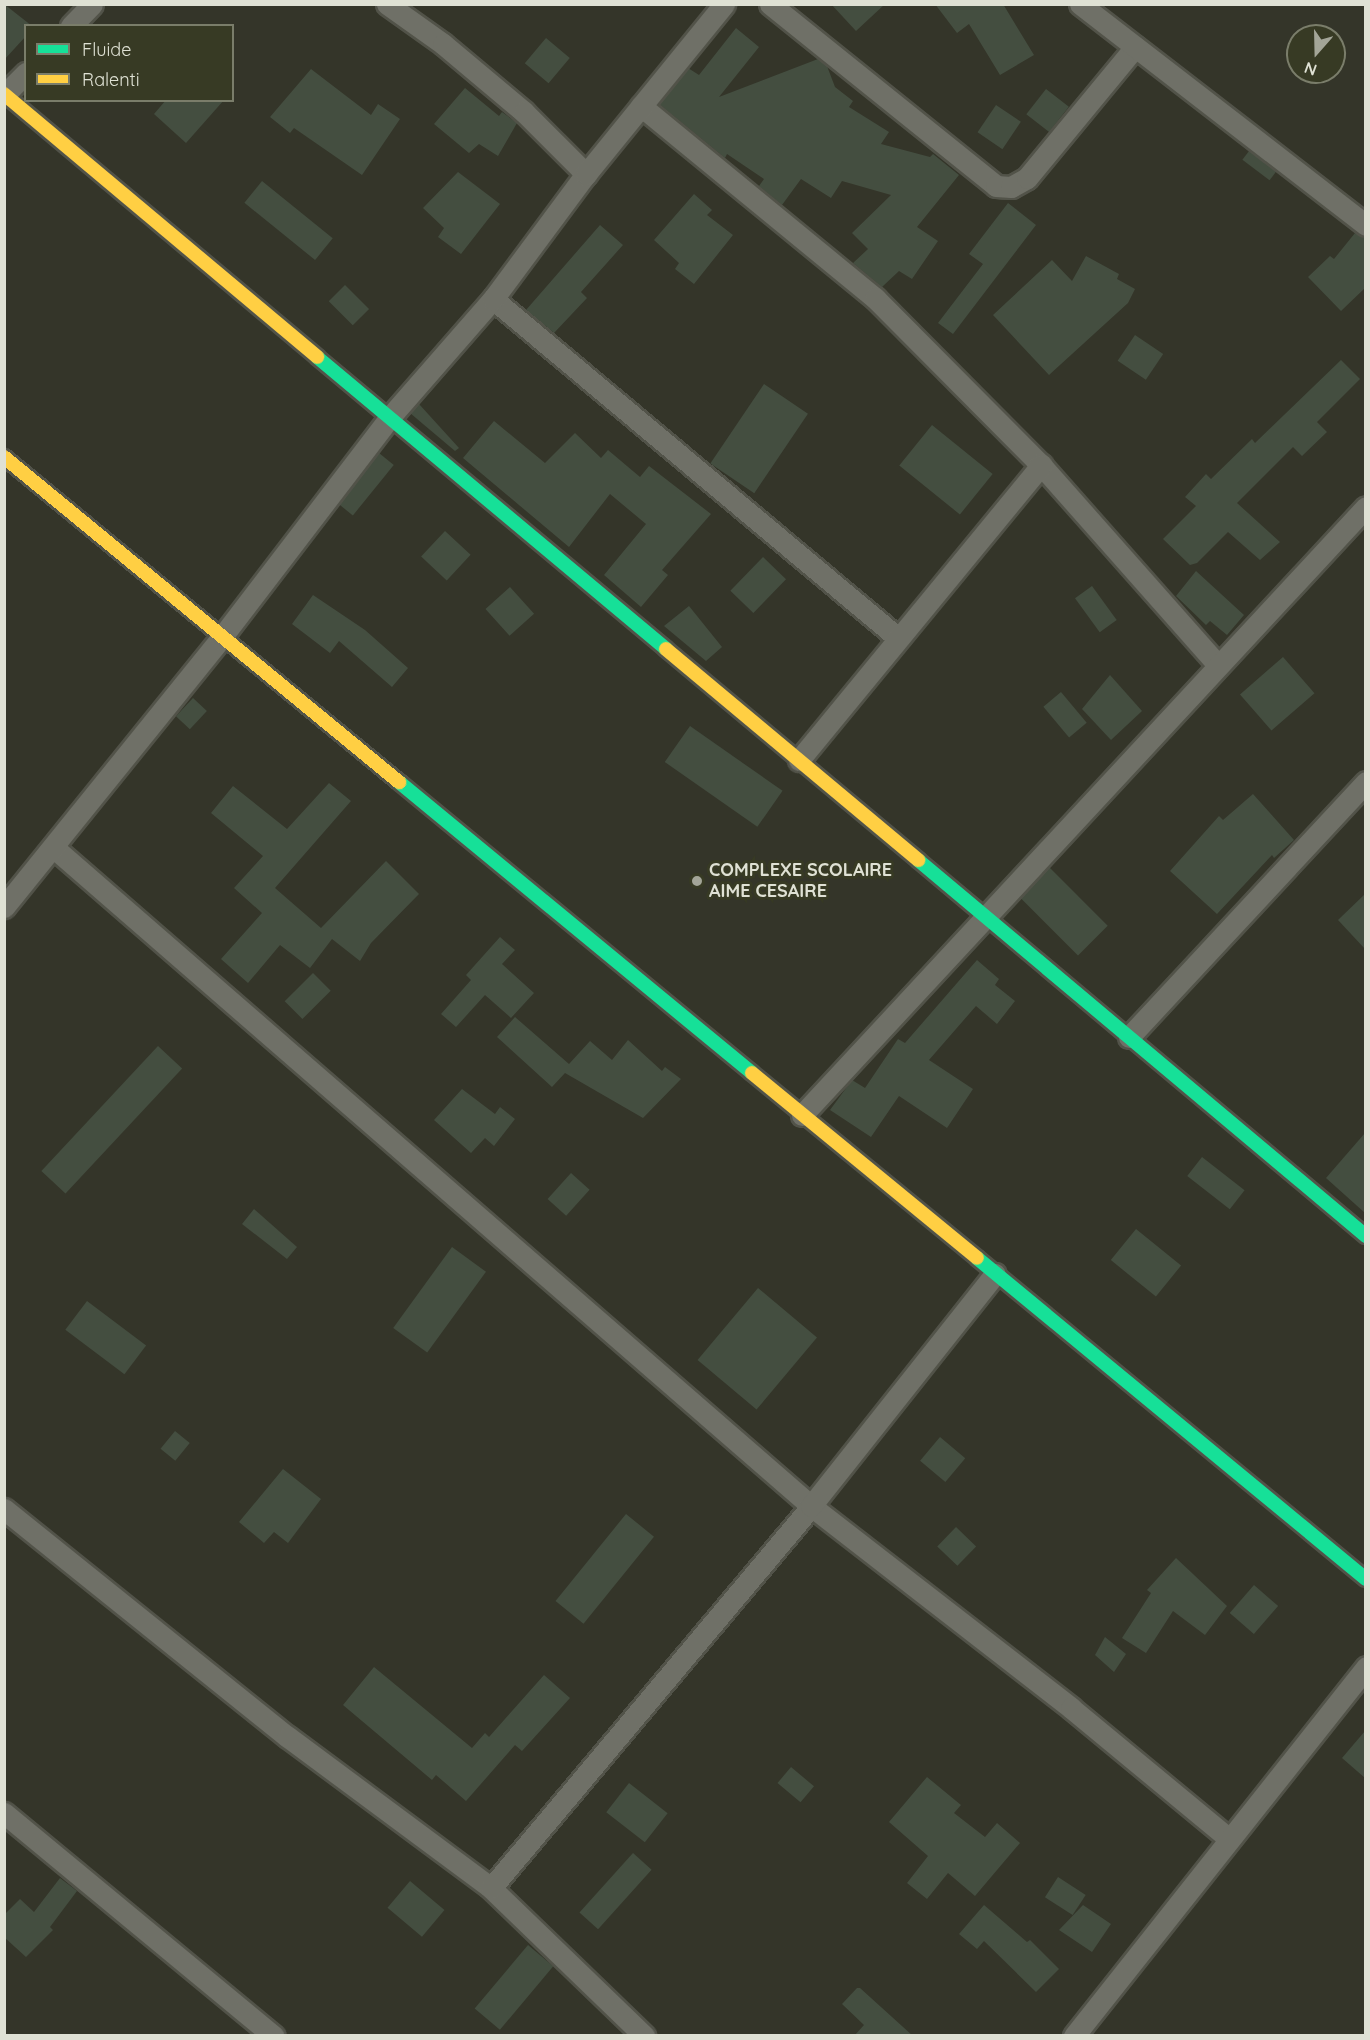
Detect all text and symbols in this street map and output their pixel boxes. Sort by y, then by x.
legend [24,24,234,102]
north arrow [1286,24,1346,84]
text: Fluide [82,38,131,61]
text: N [1302,58,1319,80]
text: Ralenti [82,68,140,91]
place label: COMPLEXE SCOLAIRE AIME CESAIRE [709,860,892,902]
marker: COMPLEXE SCOLAIRE AIME CESAIRE [690,874,704,888]

